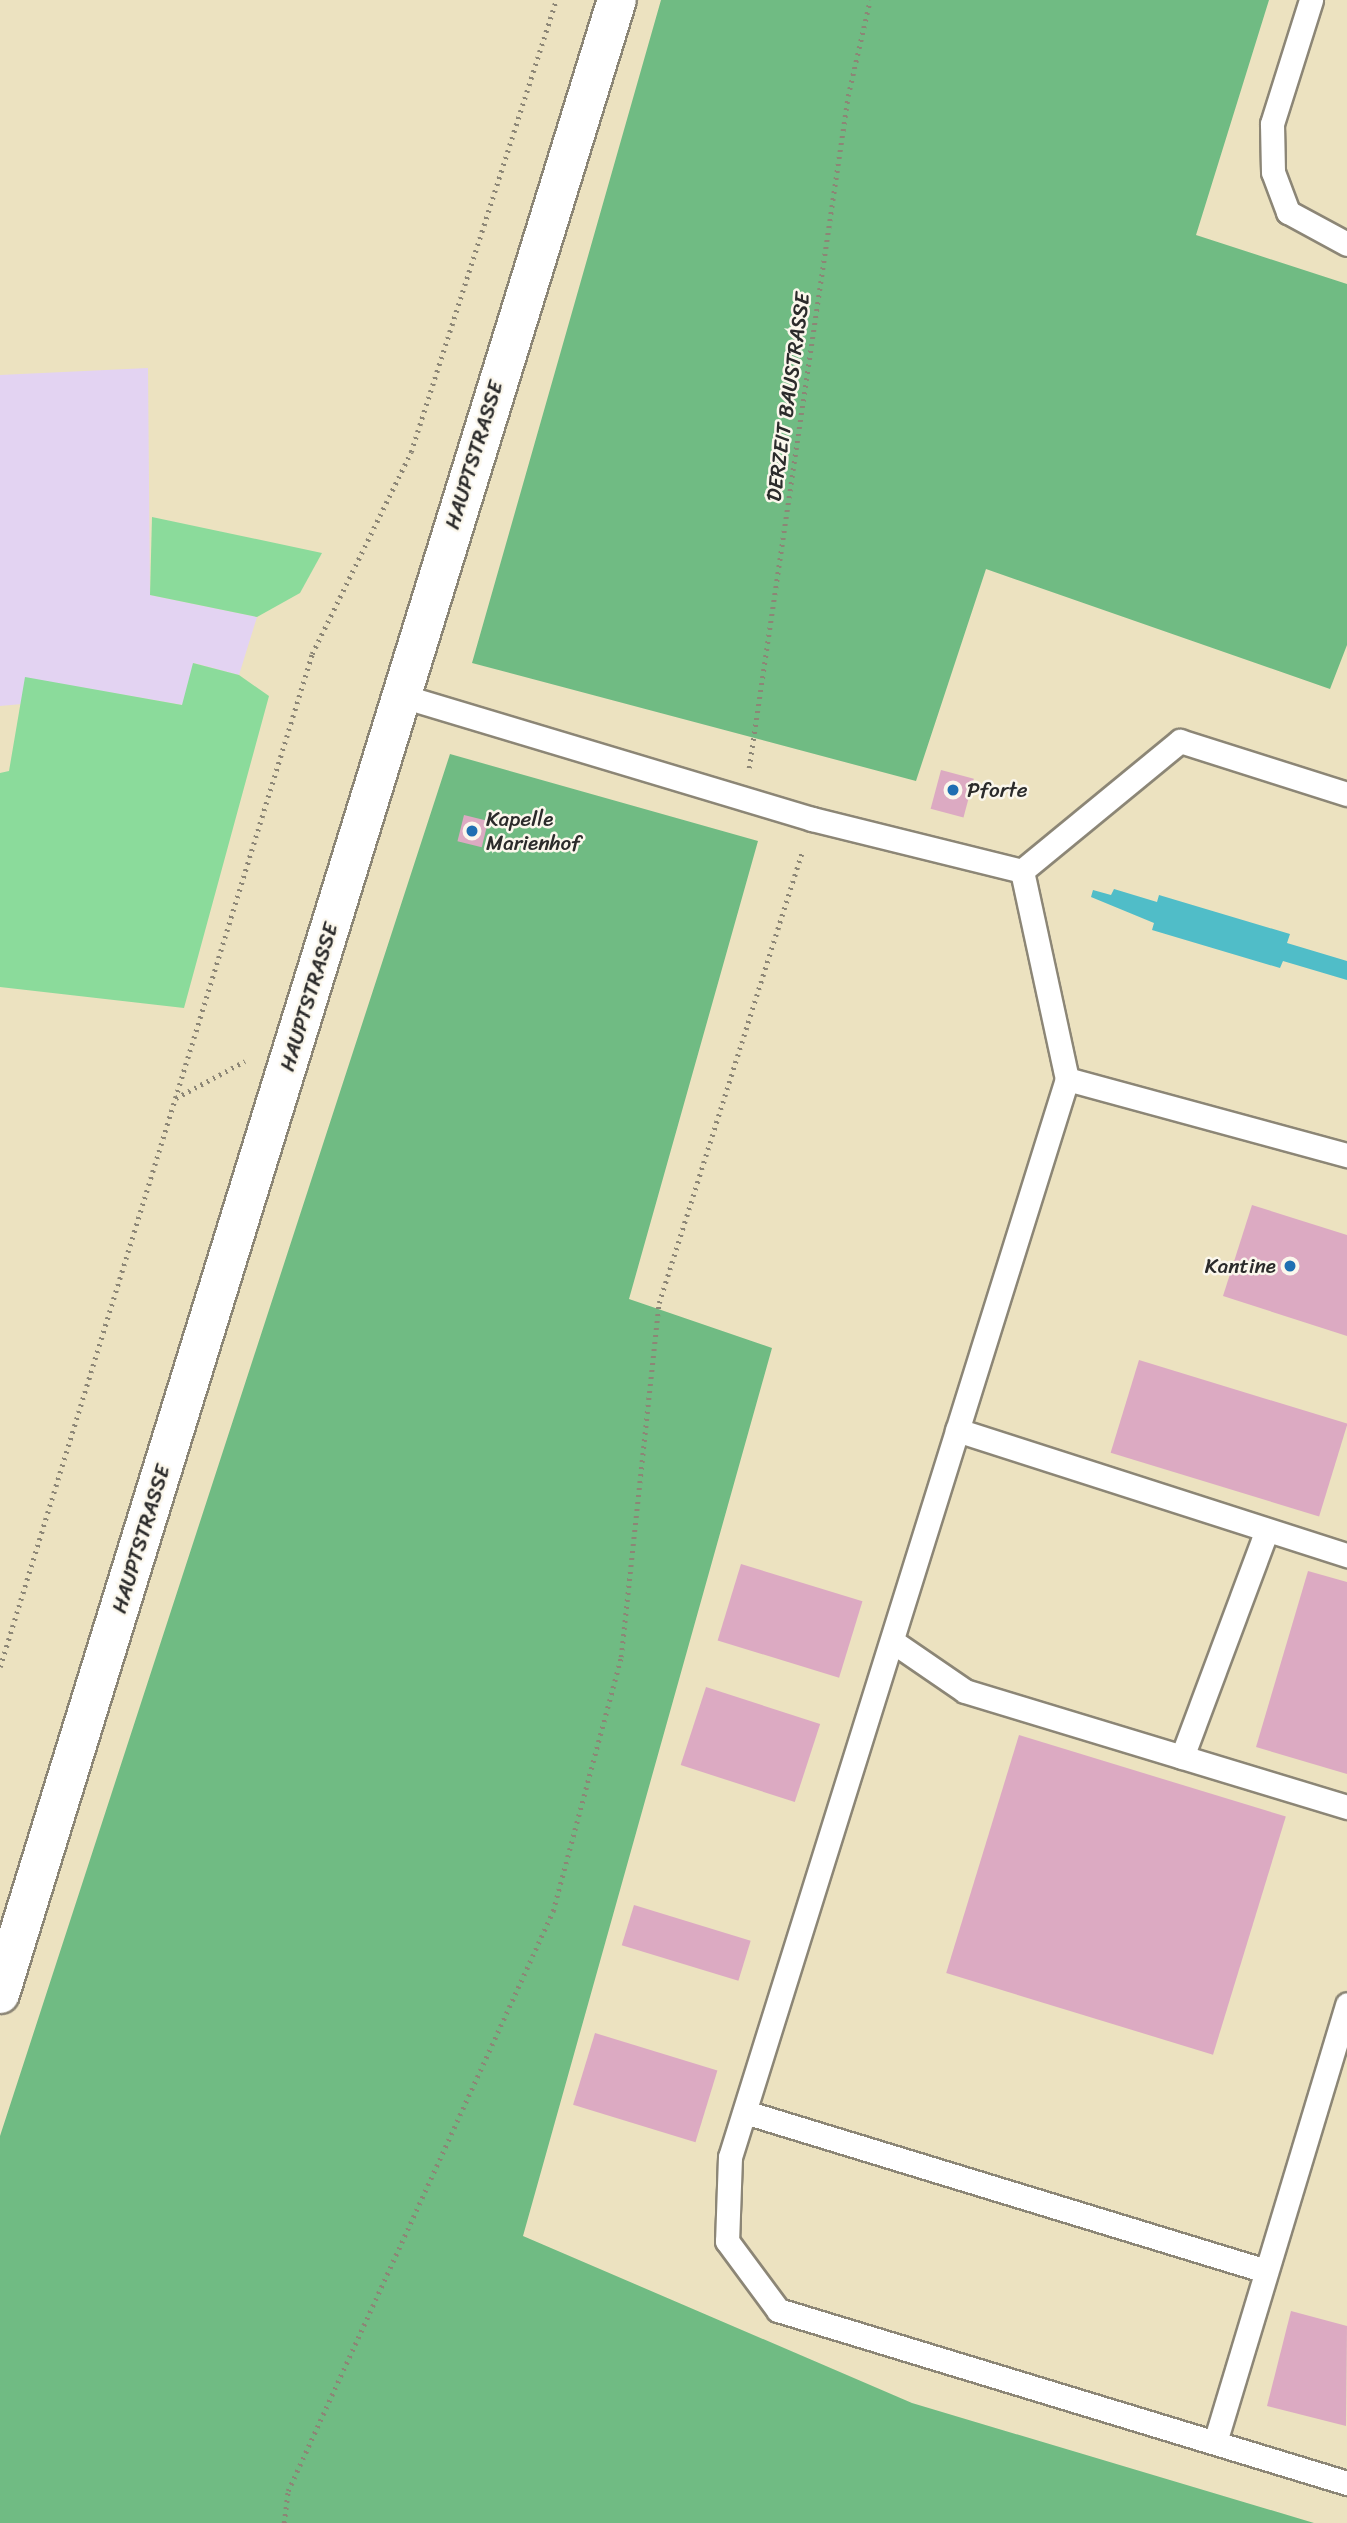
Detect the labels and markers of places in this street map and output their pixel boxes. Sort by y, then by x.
place label: Pforte [967,777,1028,803]
marker: Pforte [945,782,961,798]
place label: Kapelle Marienhof [486,806,580,856]
marker: Kapelle Marienhof [464,823,480,839]
place label: Kantine [1205,1253,1276,1279]
marker: Kantine [1282,1258,1298,1274]

